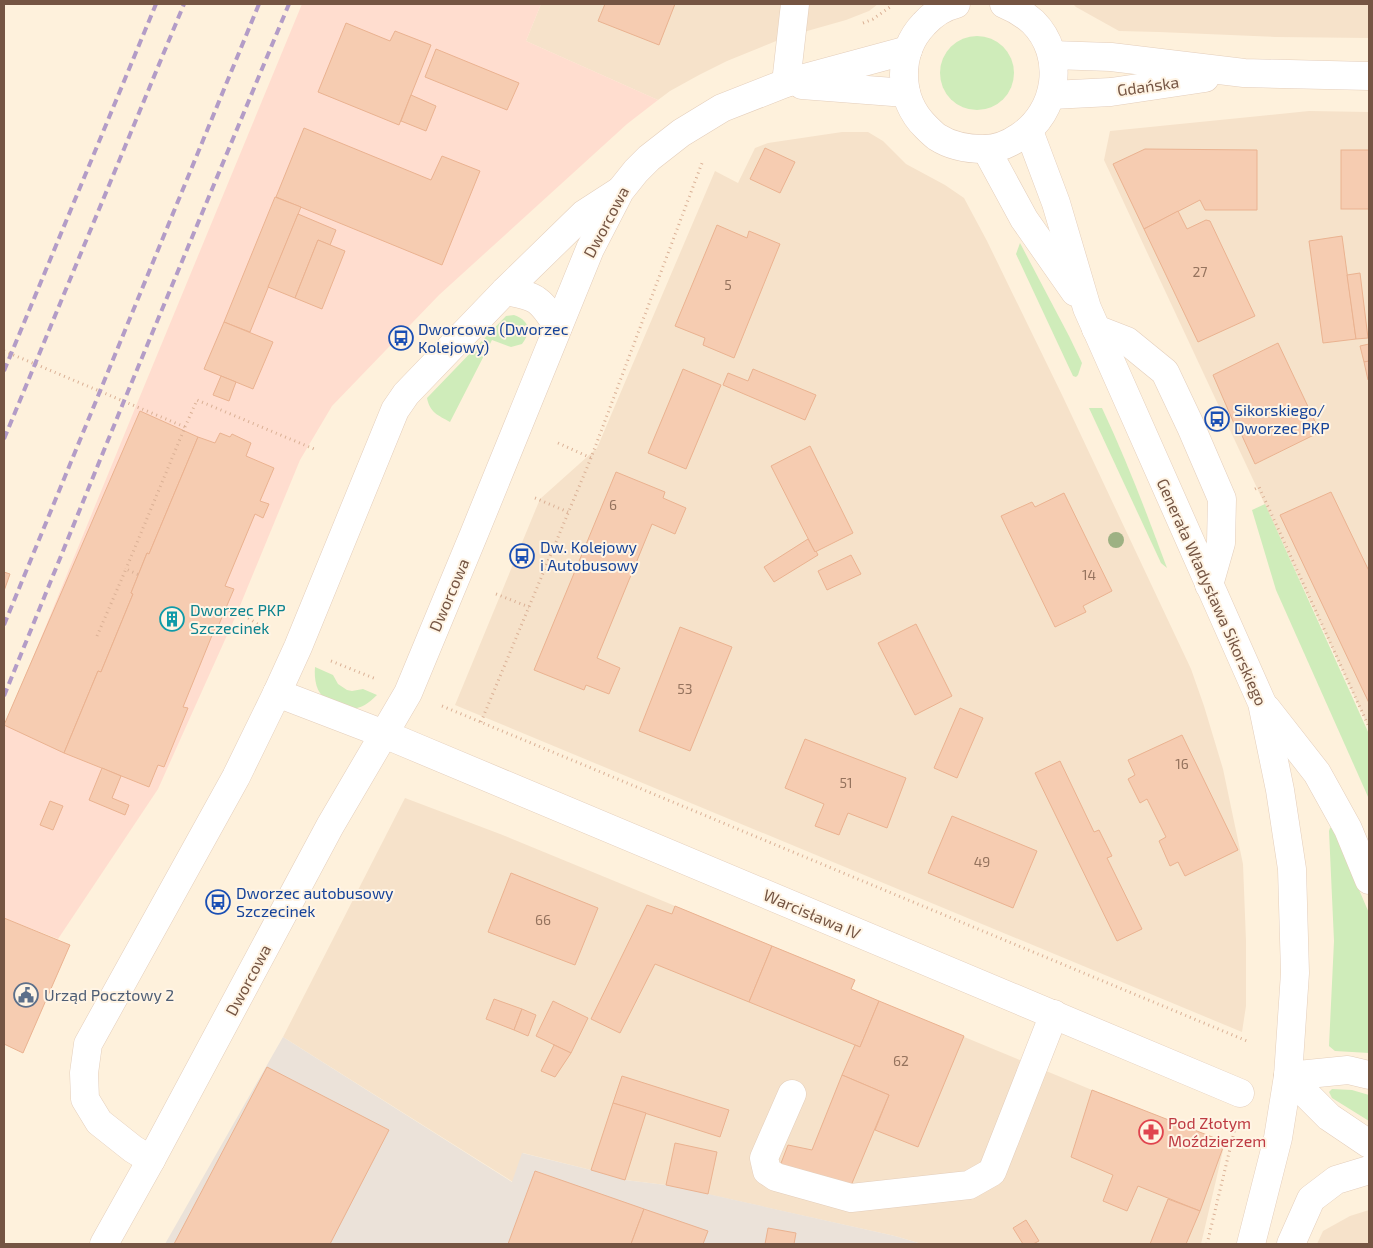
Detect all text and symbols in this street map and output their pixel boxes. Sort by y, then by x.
street label: Gdańska [1116,72,1180,99]
street label: Dworcowa [579,183,632,261]
house number: 27 [1192,263,1208,280]
house number: 5 [724,276,732,293]
place label: Dworcowa (Dworzec Kolejowy) [418,319,569,357]
bus stop icon: Dworcowa (Dworzec Kolejowy) [388,325,414,351]
place label: Sikorskiego/ Dworzec PKP [1234,400,1330,437]
bus stop icon: Sikorskiego/ Dworzec PKP [1204,406,1230,432]
street label: Generała Władysława Sikorskiego [1154,475,1271,708]
house number: 6 [609,496,617,513]
place label: Dw. Kolejowy i Autobusowy [540,537,639,574]
bus stop icon: Dw. Kolejowy i Autobusowy [509,543,535,569]
street label: Dworcowa [425,555,472,634]
house number: 14 [1082,566,1096,583]
place label: Dworzec PKP Szczecinek [190,600,286,637]
building icon: Dworzec PKP Szczecinek [159,606,185,632]
house number: 53 [677,680,693,697]
house number: 16 [1175,755,1189,772]
house number: 51 [839,774,853,791]
house number: 49 [974,853,990,870]
place label: Dworzec autobusowy Szczecinek [236,883,394,920]
street label: Warcisława IV [761,885,864,943]
bus stop icon: Dworzec autobusowy Szczecinek [205,889,231,915]
house number: 66 [535,911,551,928]
street label: Dworcowa [221,941,274,1019]
public building icon: Urząd Pocztowy 2 [13,982,39,1008]
place label: Urząd Pocztowy 2 [44,985,174,1004]
house number: 62 [893,1052,909,1069]
place label: Pod Złotym Moździerzem [1168,1113,1266,1150]
pharmacy icon: Pod Złotym Moździerzem [1138,1119,1164,1145]

